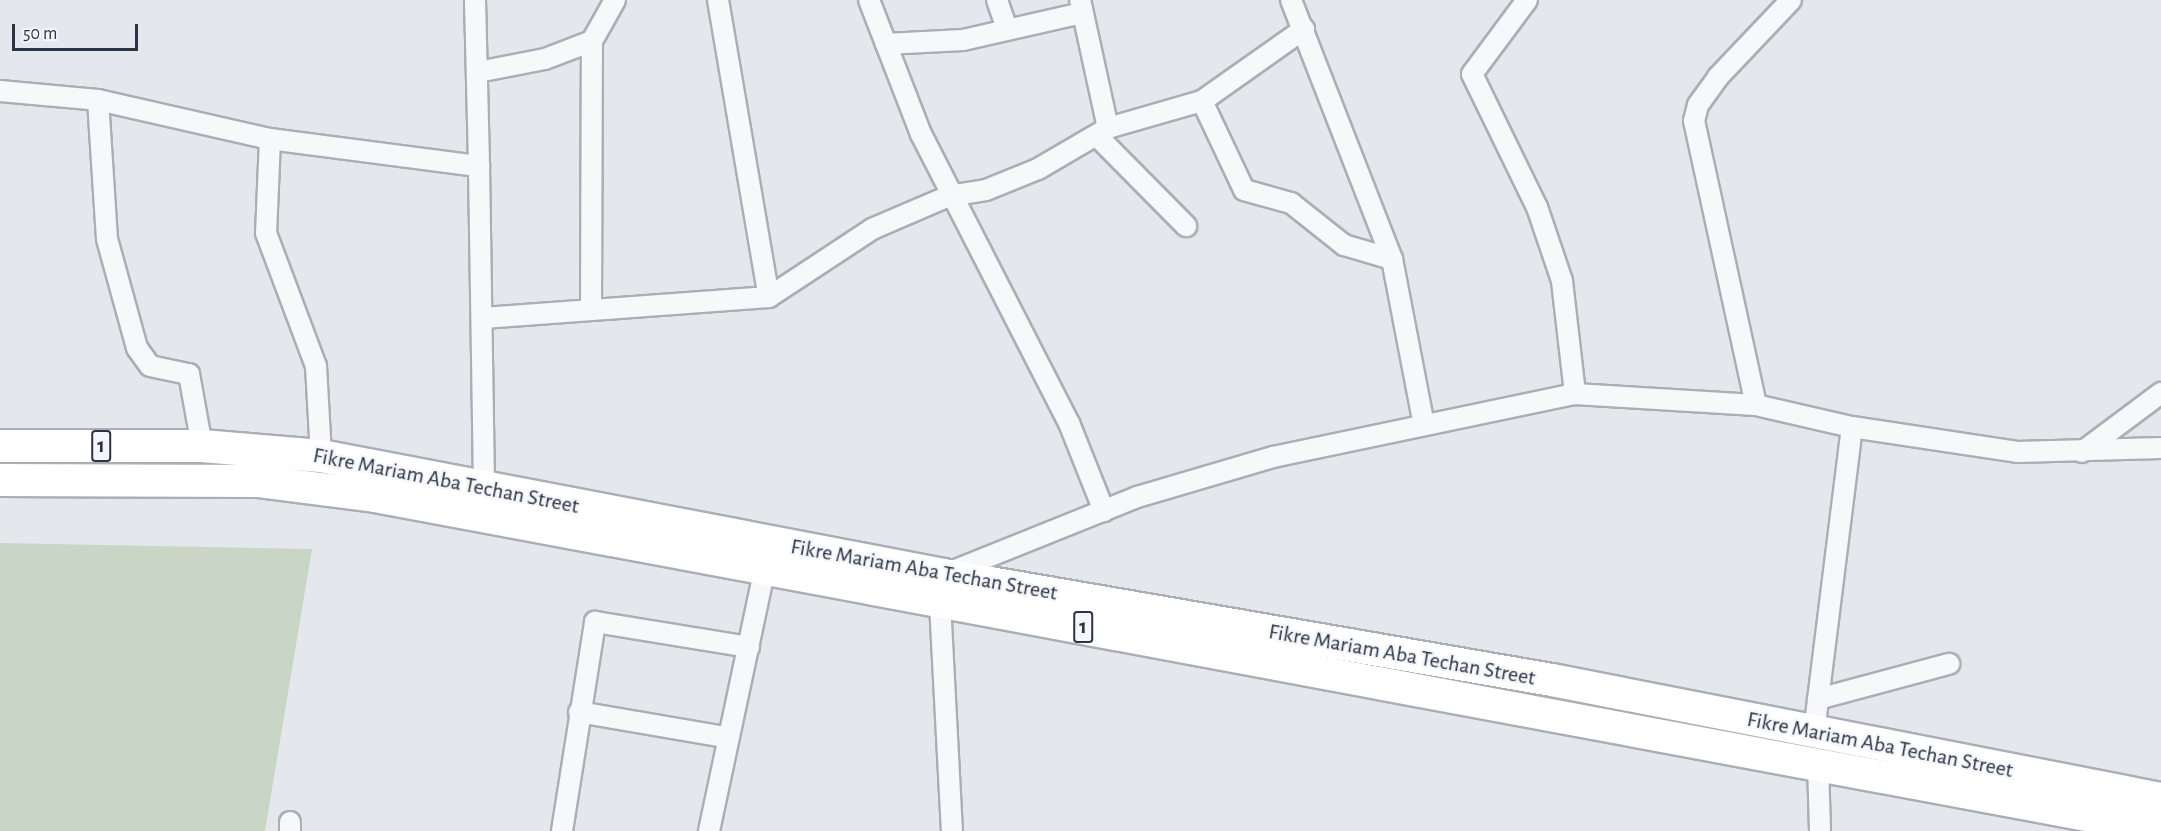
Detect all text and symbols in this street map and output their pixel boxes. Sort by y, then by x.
scale bar [15,12,141,50]
text: 50 m [23,25,57,43]
road number: 1 [90,428,112,464]
street label: Fikre Mariam Aba Techan Street [311,442,581,520]
street label: Fikre Mariam Aba Techan Street [789,534,1059,606]
road number: 1 [1072,609,1094,645]
street label: Fikre Mariam Aba Techan Street [1267,619,1537,691]
street label: Fikre Mariam Aba Techan Street [1745,706,2015,784]

